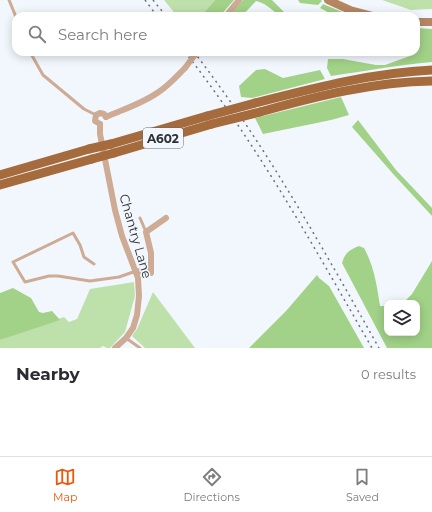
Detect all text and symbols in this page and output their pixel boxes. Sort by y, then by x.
search box [12,12,420,56]
icon: search [26,23,48,45]
text: Search here [58,25,147,44]
road number: A602 [143,128,183,148]
street label: Chantry Lane [116,192,156,280]
map controls [384,300,420,336]
button: layers [384,300,420,336]
text: Nearby [16,364,80,384]
text: 0 results [361,366,416,382]
tab: Map [53,466,77,504]
tab: Directions [184,466,240,504]
tab: Saved [346,466,379,504]

